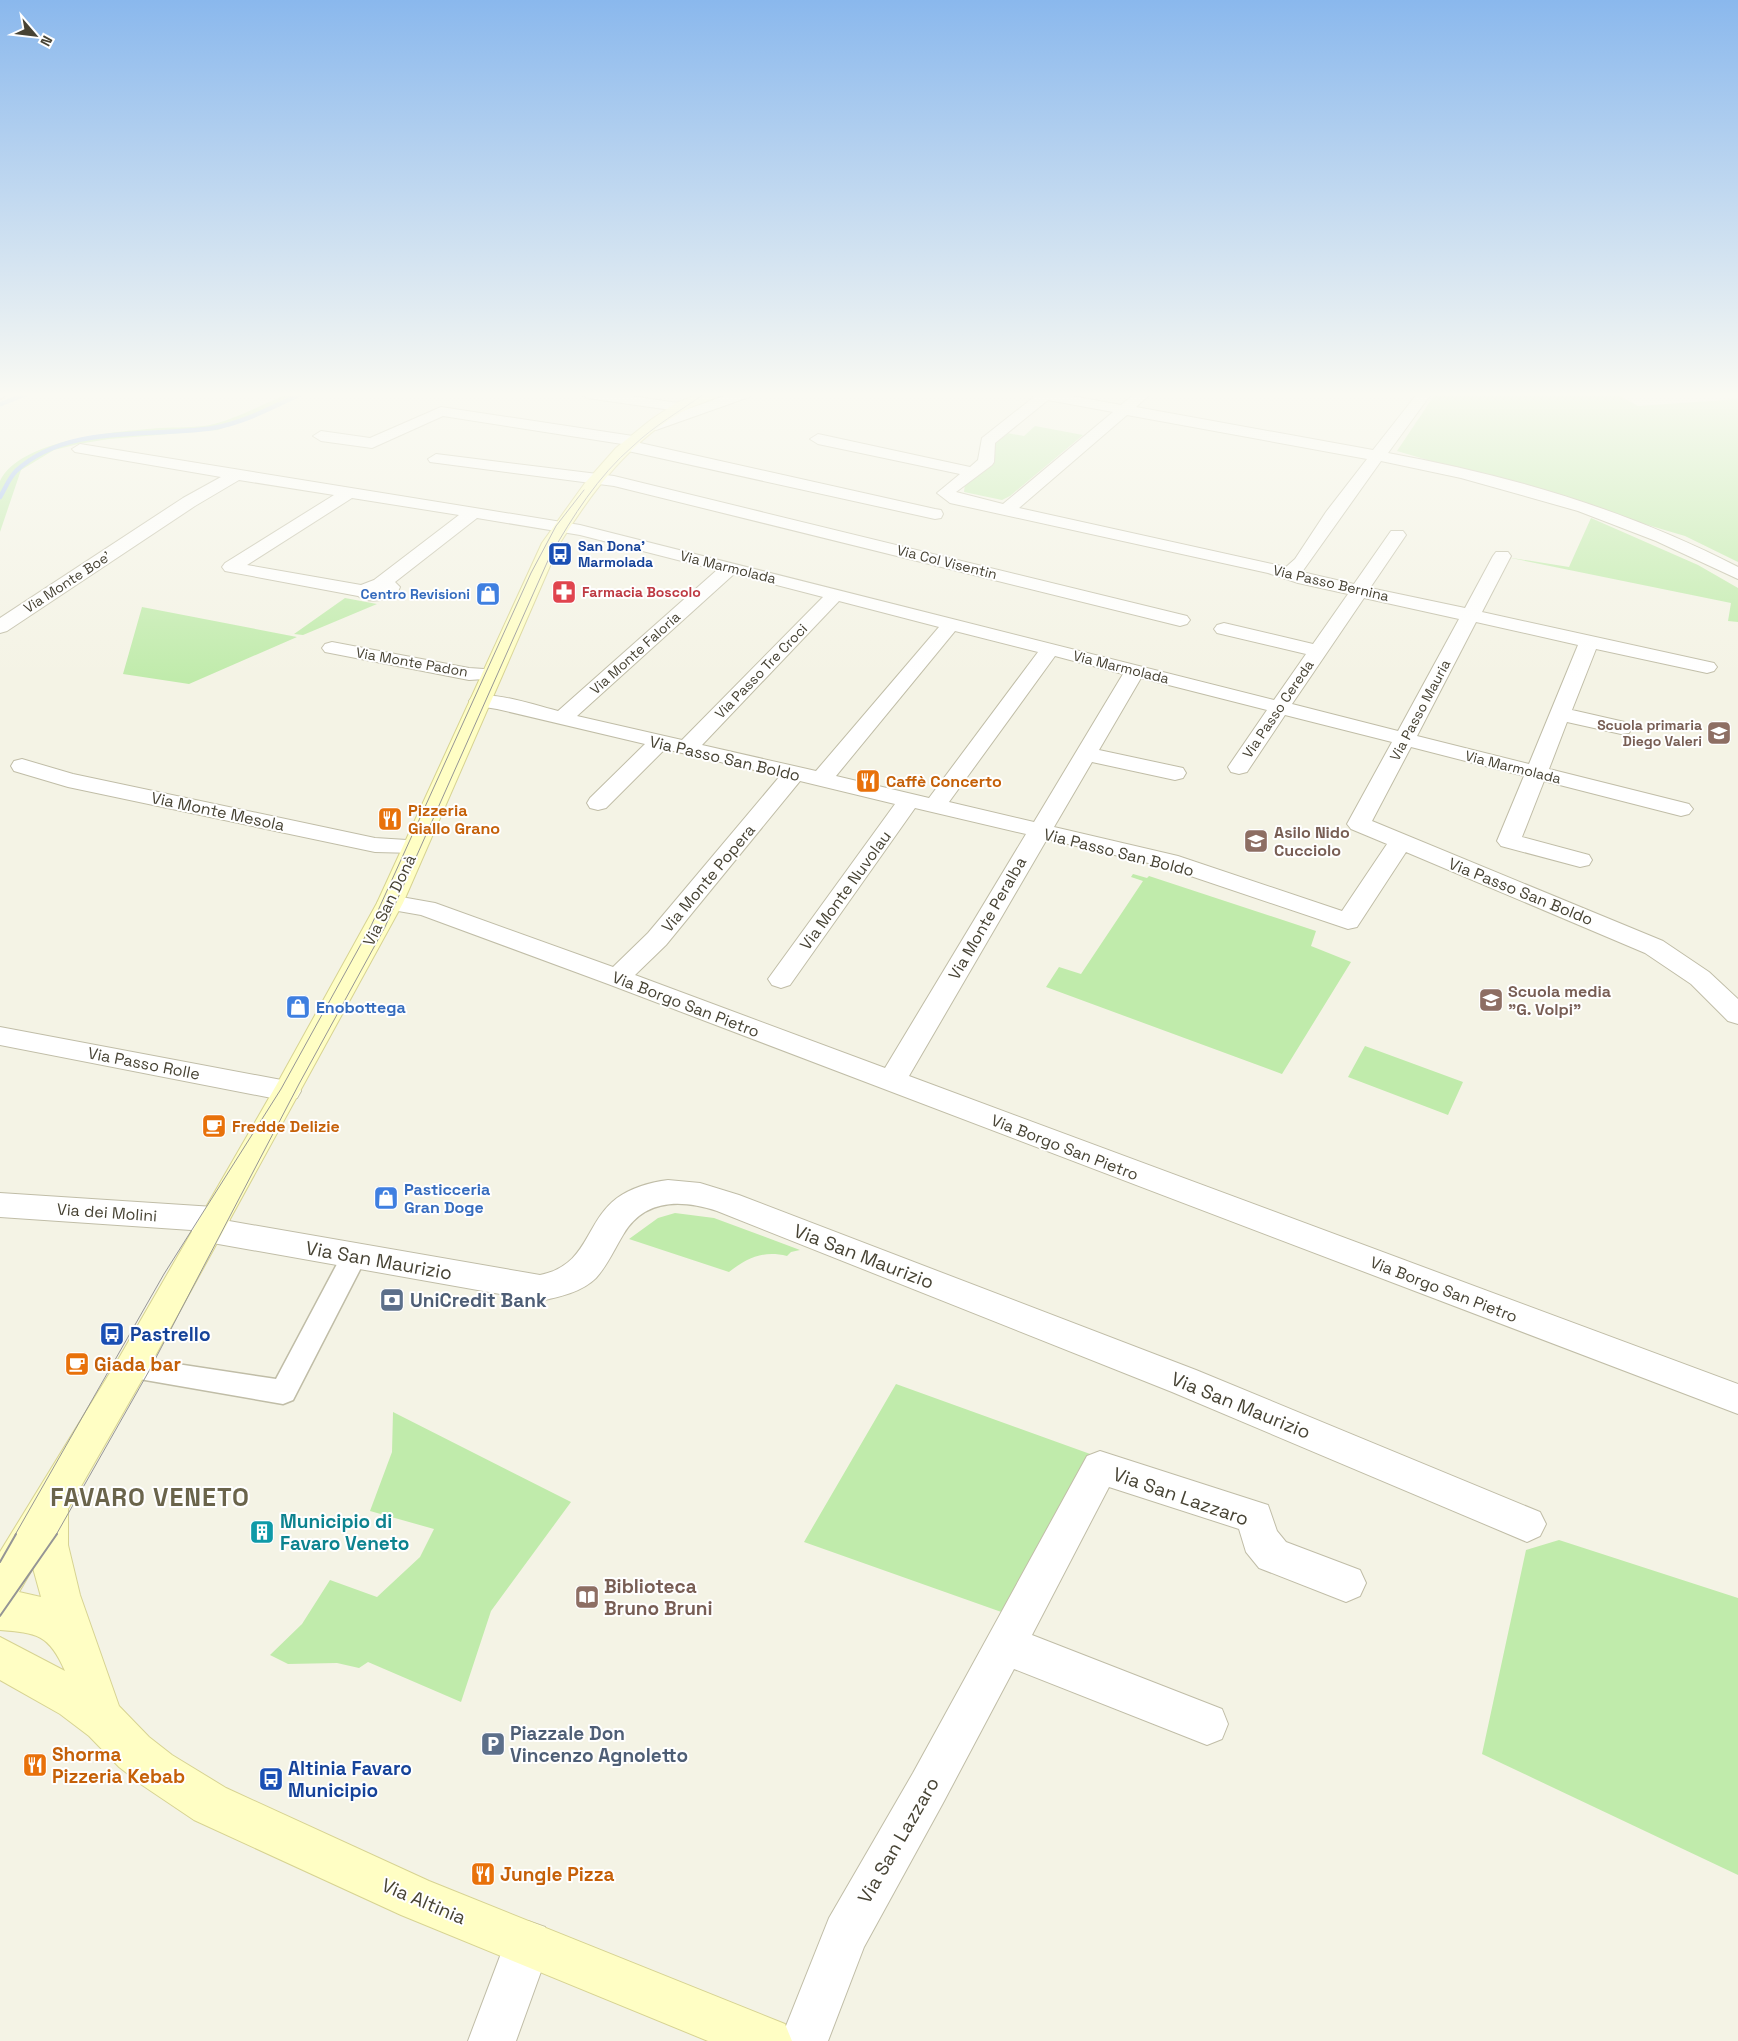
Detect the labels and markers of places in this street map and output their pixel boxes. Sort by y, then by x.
place label: San Dona' Marmolada [578,537,653,571]
bus stop icon: San Dona' Marmolada [547,541,573,567]
pharmacy icon: Farmacia Boscolo [551,579,577,605]
shop icon: Centro Revisioni [475,581,501,607]
place label: Farmacia Boscolo [582,583,701,601]
place label: Centro Revisioni [361,585,470,603]
place label: Scuola primaria Diego Valeri [1597,716,1702,750]
school or university icon: Scuola primaria Diego Valeri [1706,720,1732,746]
restaurant icon: Caffè Concerto [855,768,881,794]
place label: Caffè Concerto [886,771,1002,792]
place label: Pizzeria Giallo Grano [408,800,500,839]
restaurant icon: Pizzeria Giallo Grano [377,806,403,832]
place label: Asilo Nido Cucciolo [1274,822,1350,861]
school or university icon: Asilo Nido Cucciolo [1243,828,1269,854]
place label: Scuola media "G. Volpi" [1508,981,1611,1020]
school or university icon: Scuola media "G. Volpi" [1478,987,1504,1013]
shop icon: Enobottega [285,994,311,1020]
place label: Enobottega [316,997,406,1018]
cafe icon: Fredde Delizie [201,1113,227,1139]
place label: Fredde Delizie [232,1116,340,1137]
place label: Pasticceria Gran Doge [404,1179,490,1218]
shop icon: Pasticceria Gran Doge [373,1185,399,1211]
bank icon: UniCredit Bank [379,1287,405,1313]
place label: UniCredit Bank [410,1288,547,1313]
bus stop icon: Pastrello [99,1321,125,1347]
place label: Pastrello [130,1322,211,1347]
cafe icon: Giada bar [64,1351,90,1377]
place label: Giada bar [94,1352,181,1377]
place label: Municipio di Favaro Veneto [280,1509,409,1556]
building icon: Municipio di Favaro Veneto [249,1519,275,1545]
place label: Biblioteca Bruno Bruni [604,1574,713,1621]
library icon: Biblioteca Bruno Bruni [574,1584,600,1610]
place label: Piazzale Don Vincenzo Agnoletto [510,1721,688,1768]
parking icon: Piazzale Don Vincenzo Agnoletto [480,1731,506,1757]
place label: Shorma Pizzeria Kebab [52,1742,185,1789]
restaurant icon: Shorma Pizzeria Kebab [22,1752,48,1778]
place label: Altinia Favaro Municipio [288,1756,412,1803]
bus stop icon: Altinia Favaro Municipio [258,1766,284,1792]
restaurant icon: Jungle Pizza [470,1861,496,1887]
place label: Jungle Pizza [500,1862,615,1887]

